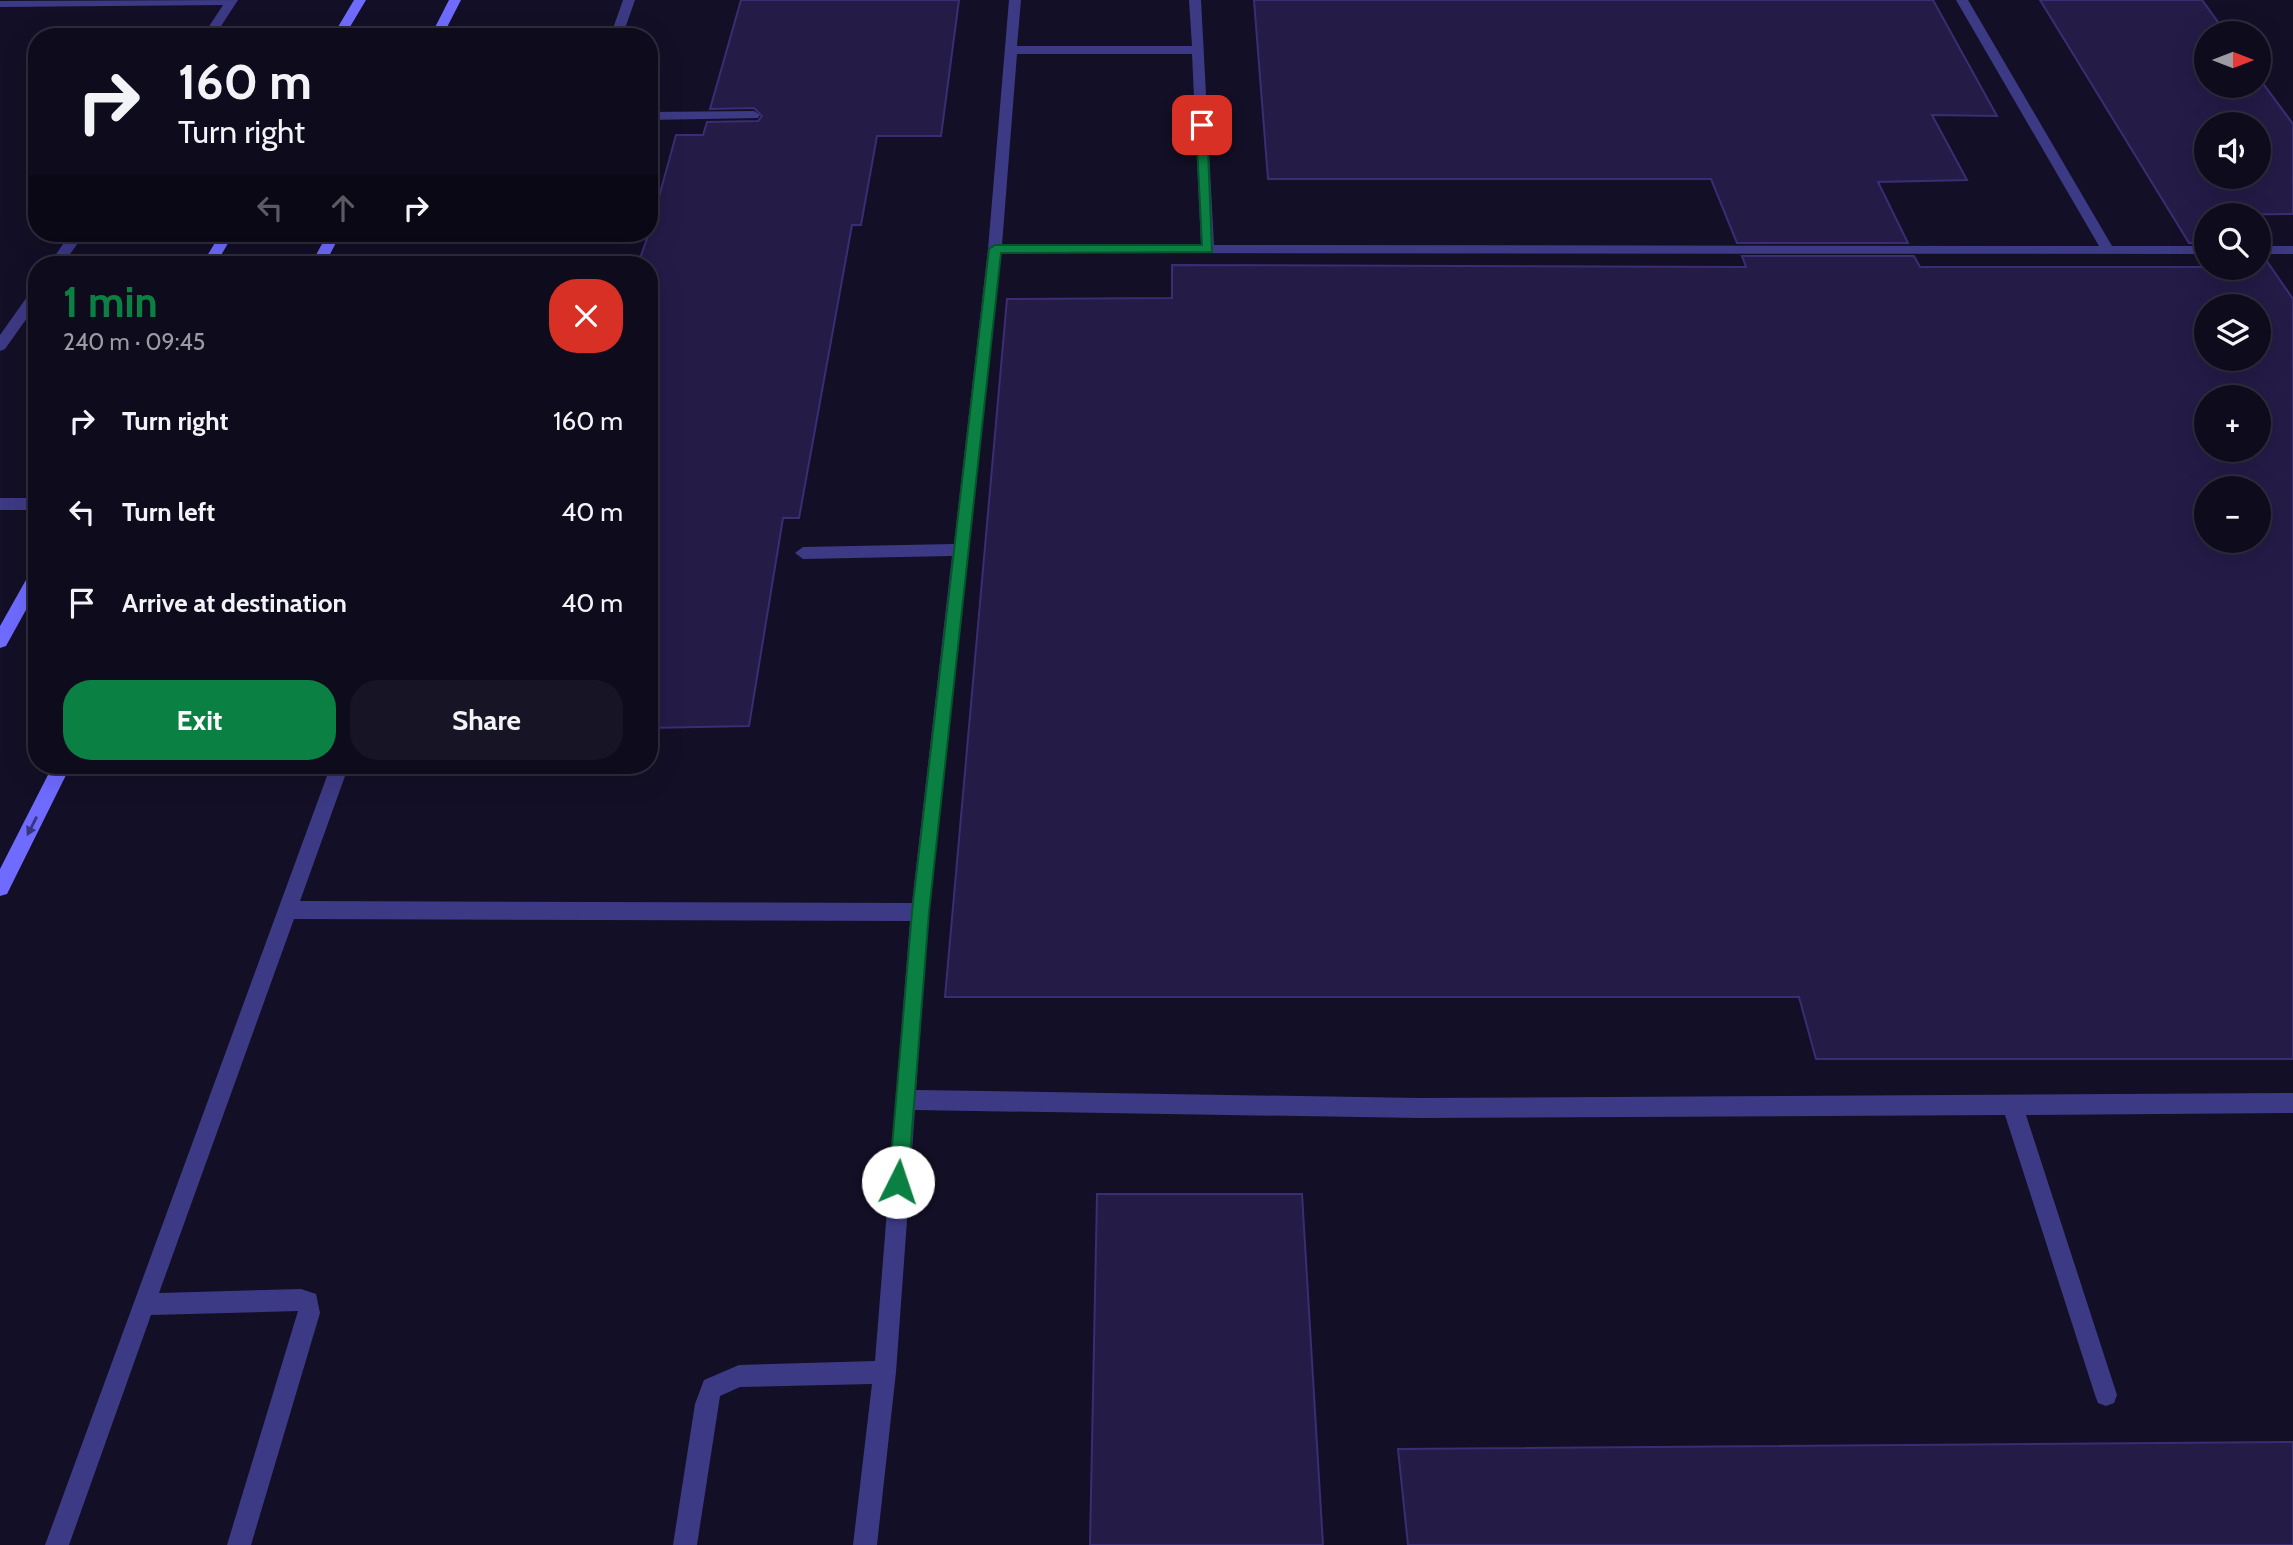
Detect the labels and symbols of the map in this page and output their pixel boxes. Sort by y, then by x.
north arrow [2194,21,2272,98]
pin [1172,95,1232,155]
one-way arrow [26,816,37,836]
position arrow [861,1145,935,1219]

